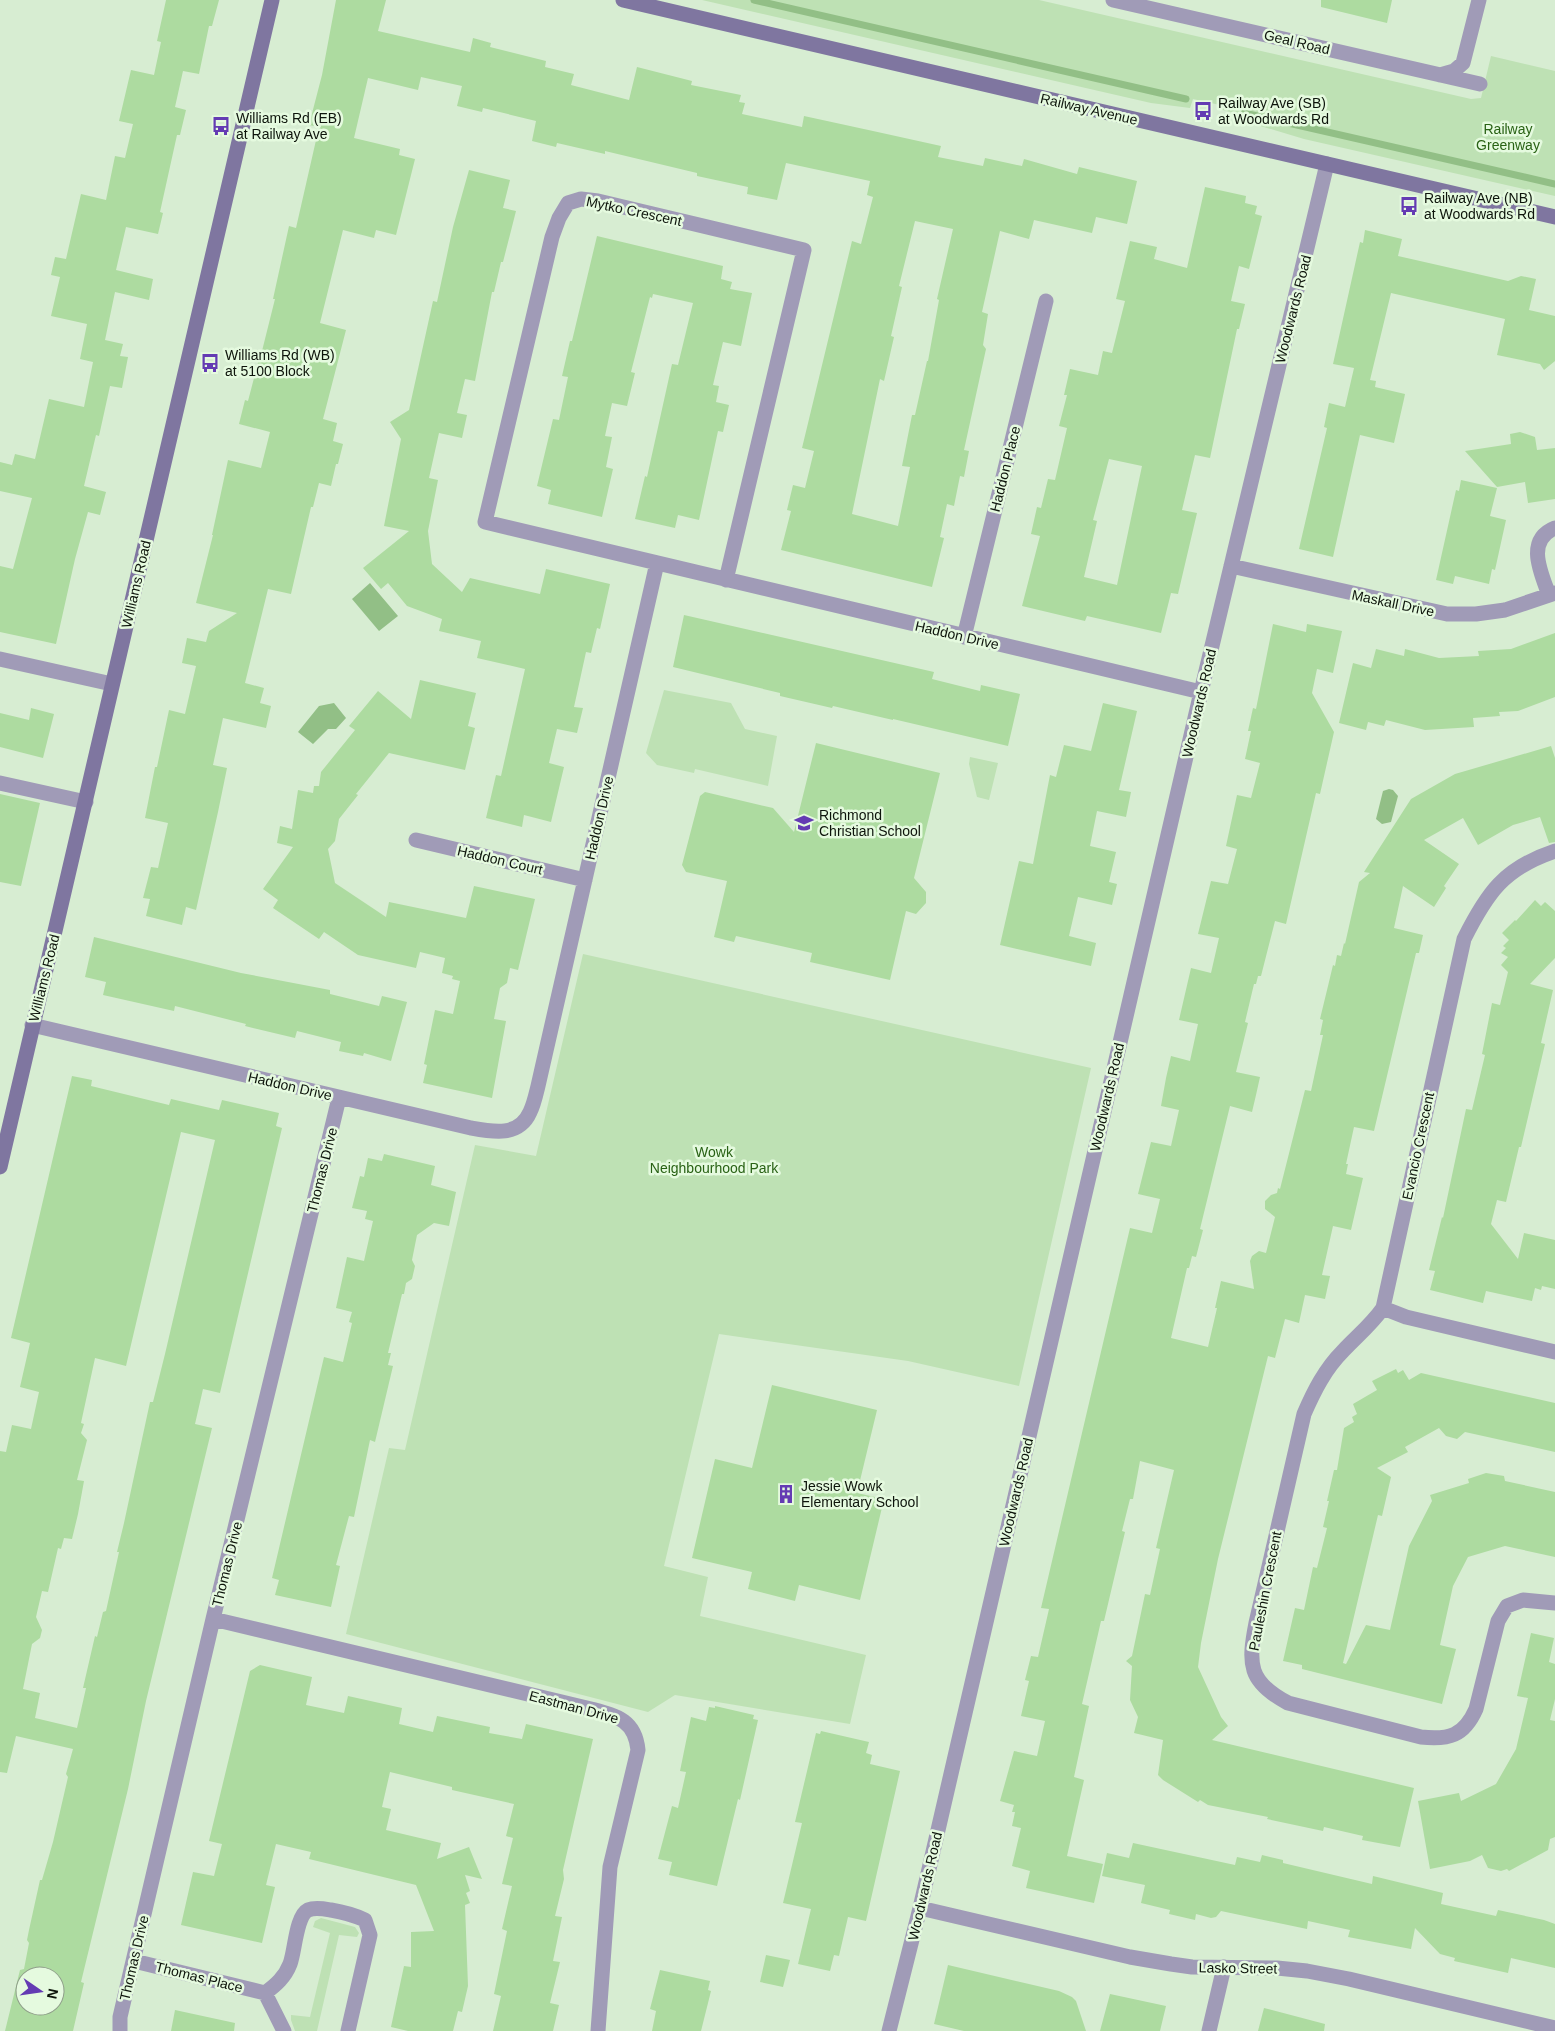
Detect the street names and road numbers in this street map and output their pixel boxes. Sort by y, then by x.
street label: Geal Road [1263,27,1331,57]
street label: Railway Avenue [1039,90,1139,128]
street label: Mytko Crescent [585,193,683,229]
street label: Woodwards Road [1272,253,1314,365]
street label: Haddon Place [987,424,1023,514]
street label: Williams Road [118,539,154,629]
street label: Maskall Drive [1350,586,1436,620]
street label: Haddon Drive [913,618,1001,652]
street label: Woodwards Road [1179,647,1219,759]
street label: Haddon Drive [582,774,616,862]
street label: Haddon Court [456,842,544,878]
street label: Williams Road [25,933,63,1023]
street label: Woodwards Road [1087,1041,1127,1153]
street label: Haddon Drive [246,1069,334,1103]
street label: Evancio Crescent [1399,1091,1437,1201]
street label: Thomas Drive [304,1126,340,1214]
street label: Woodwards Road [996,1436,1036,1548]
street label: Thomas Drive [209,1520,245,1608]
street label: Pauleshin Crescent [1246,1530,1284,1652]
street label: Eastman Drive [528,1687,621,1727]
street label: Woodwards Road [905,1830,945,1942]
street label: Thomas Drive [116,1914,152,2002]
street label: Thomas Place [154,1958,245,1996]
street label: Lasko Street [1199,1959,1278,1977]

